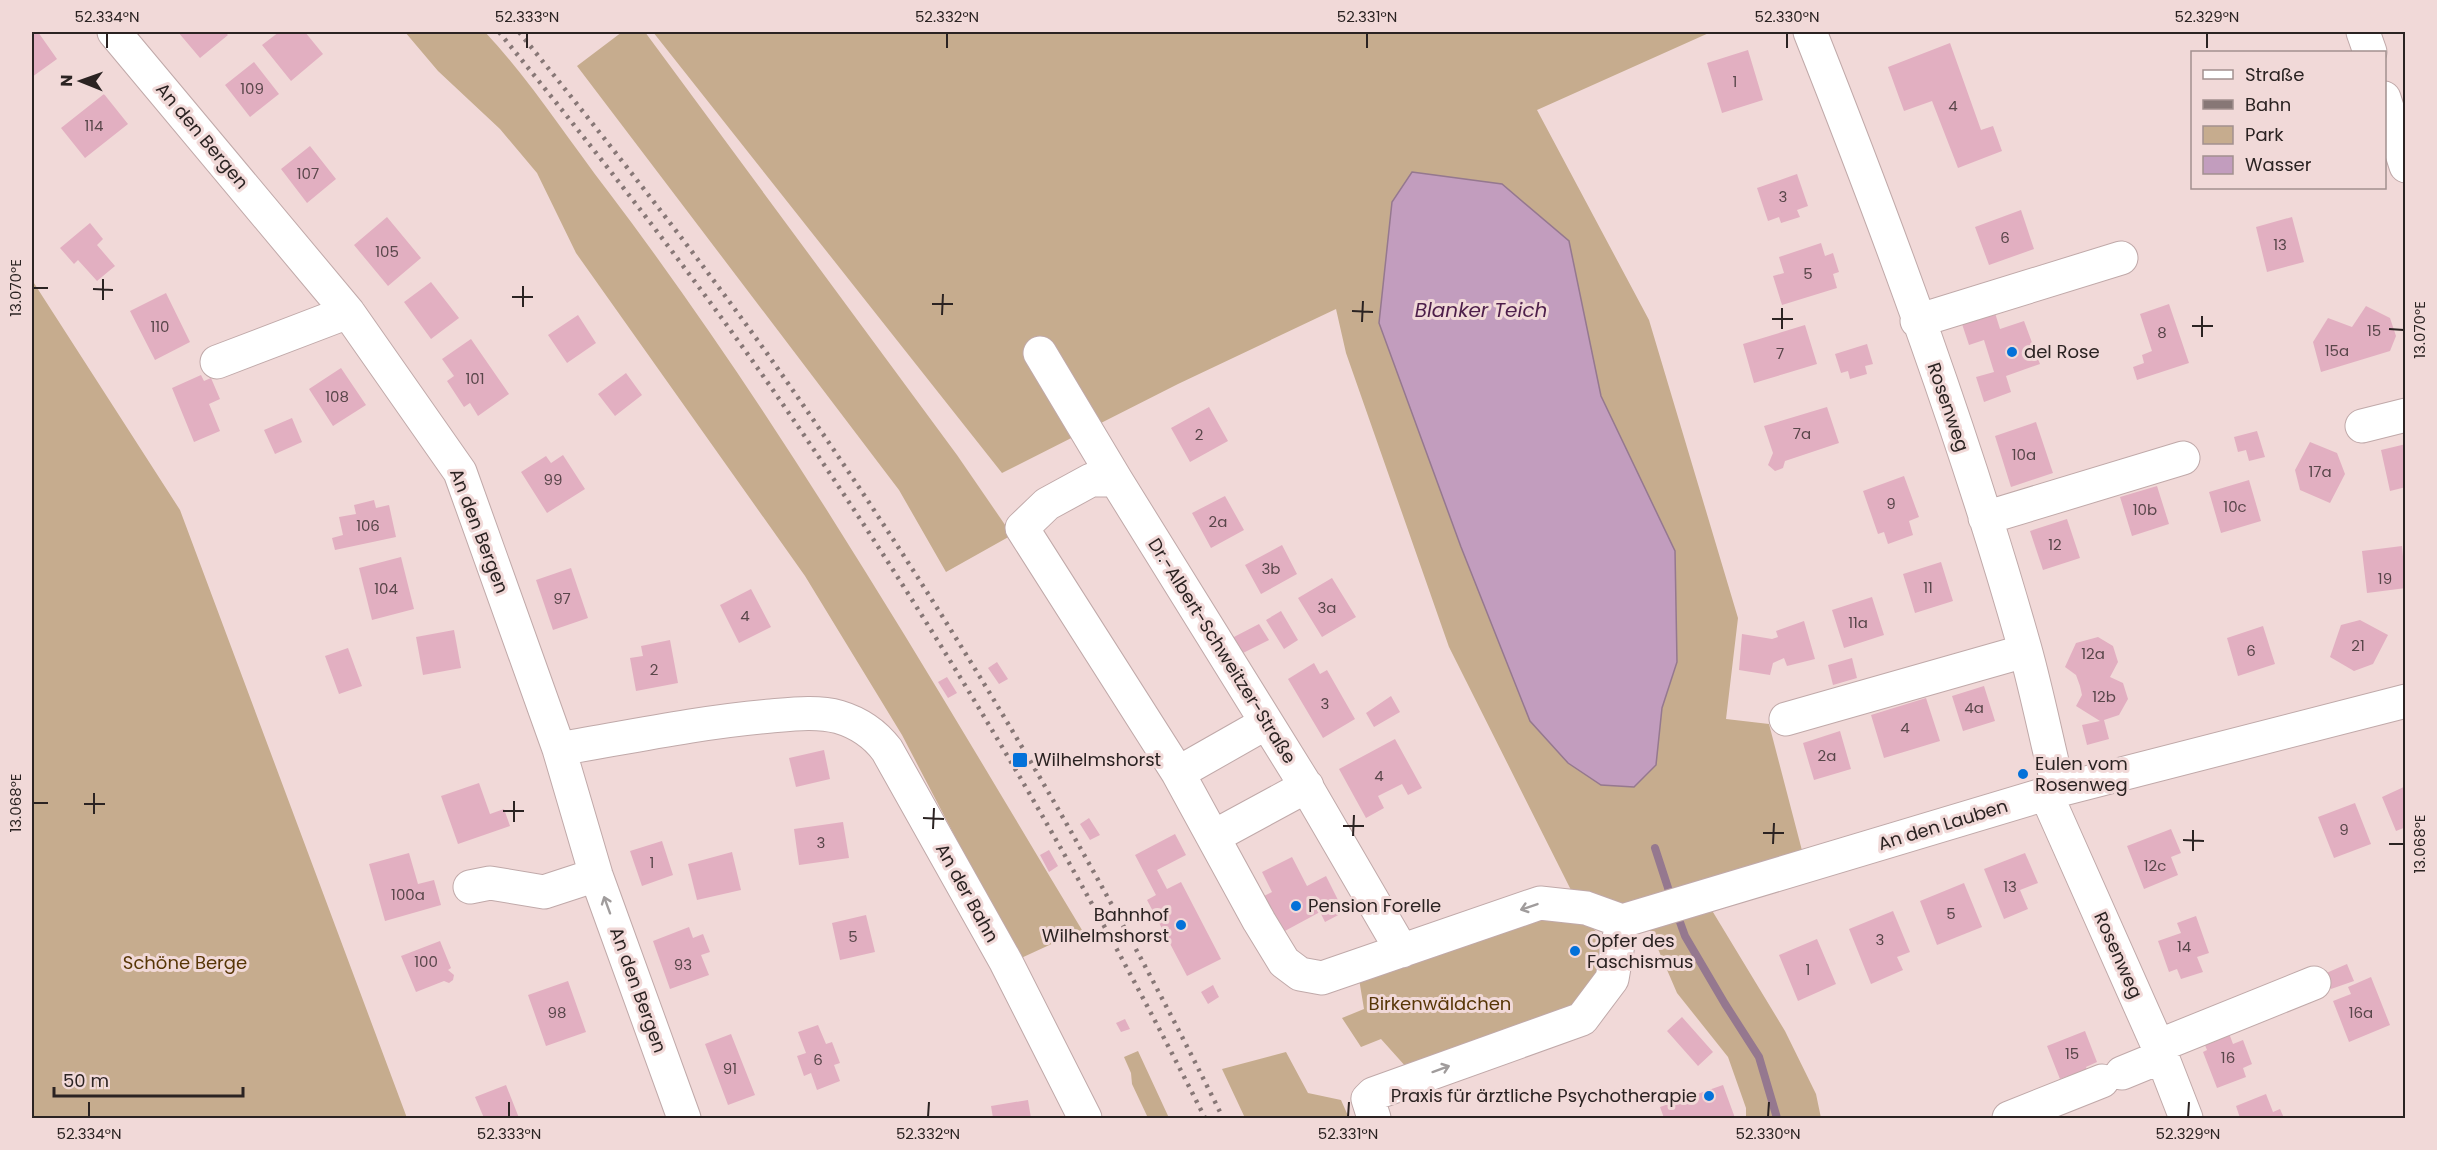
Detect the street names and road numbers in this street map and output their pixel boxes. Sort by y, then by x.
street label: An den Bergen [150,77,254,194]
street label: Rosenweg [1922,359,1975,455]
street label: An den Bergen [444,465,515,597]
street label: Dr.-Albert-Schweitzer-Straße [1143,533,1302,768]
street label: An den Lauben [1875,793,2011,856]
street label: An der Bahn [930,839,1005,947]
street label: Rosenweg [2088,907,2149,1002]
street label: An den Bergen [604,924,673,1056]

